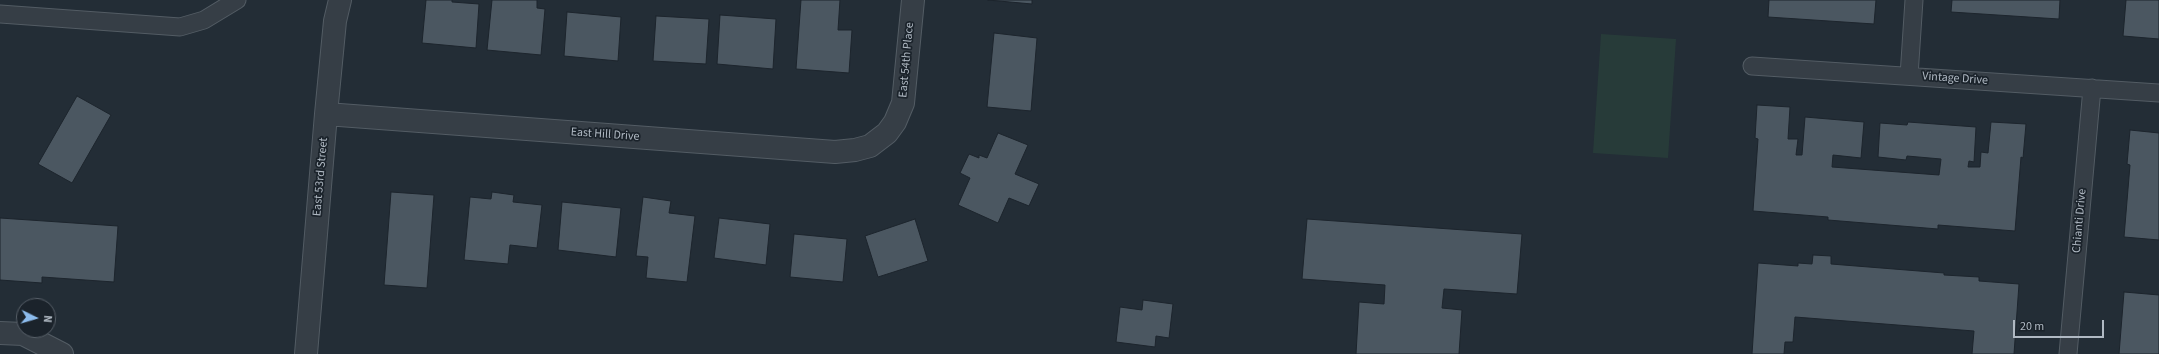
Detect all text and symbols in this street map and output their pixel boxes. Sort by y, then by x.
street label: East 54th Place [897,22,917,98]
street label: Vintage Drive [1922,70,1988,88]
street label: East Hill Drive [570,125,640,145]
street label: East 53rd Street [310,137,332,217]
street label: Chianti Drive [2070,188,2090,254]
north arrow [16,298,56,338]
scale bar [2015,312,2106,338]
text: N [40,315,55,323]
text: 20 m [2020,318,2044,335]

